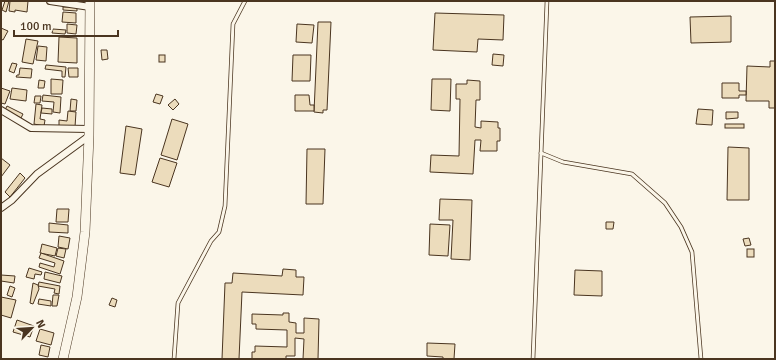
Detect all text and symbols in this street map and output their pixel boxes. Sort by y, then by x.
scale bar [14,12,118,38]
text: 100 m [20,19,52,34]
north arrow [12,308,52,348]
text: N [33,318,48,330]

